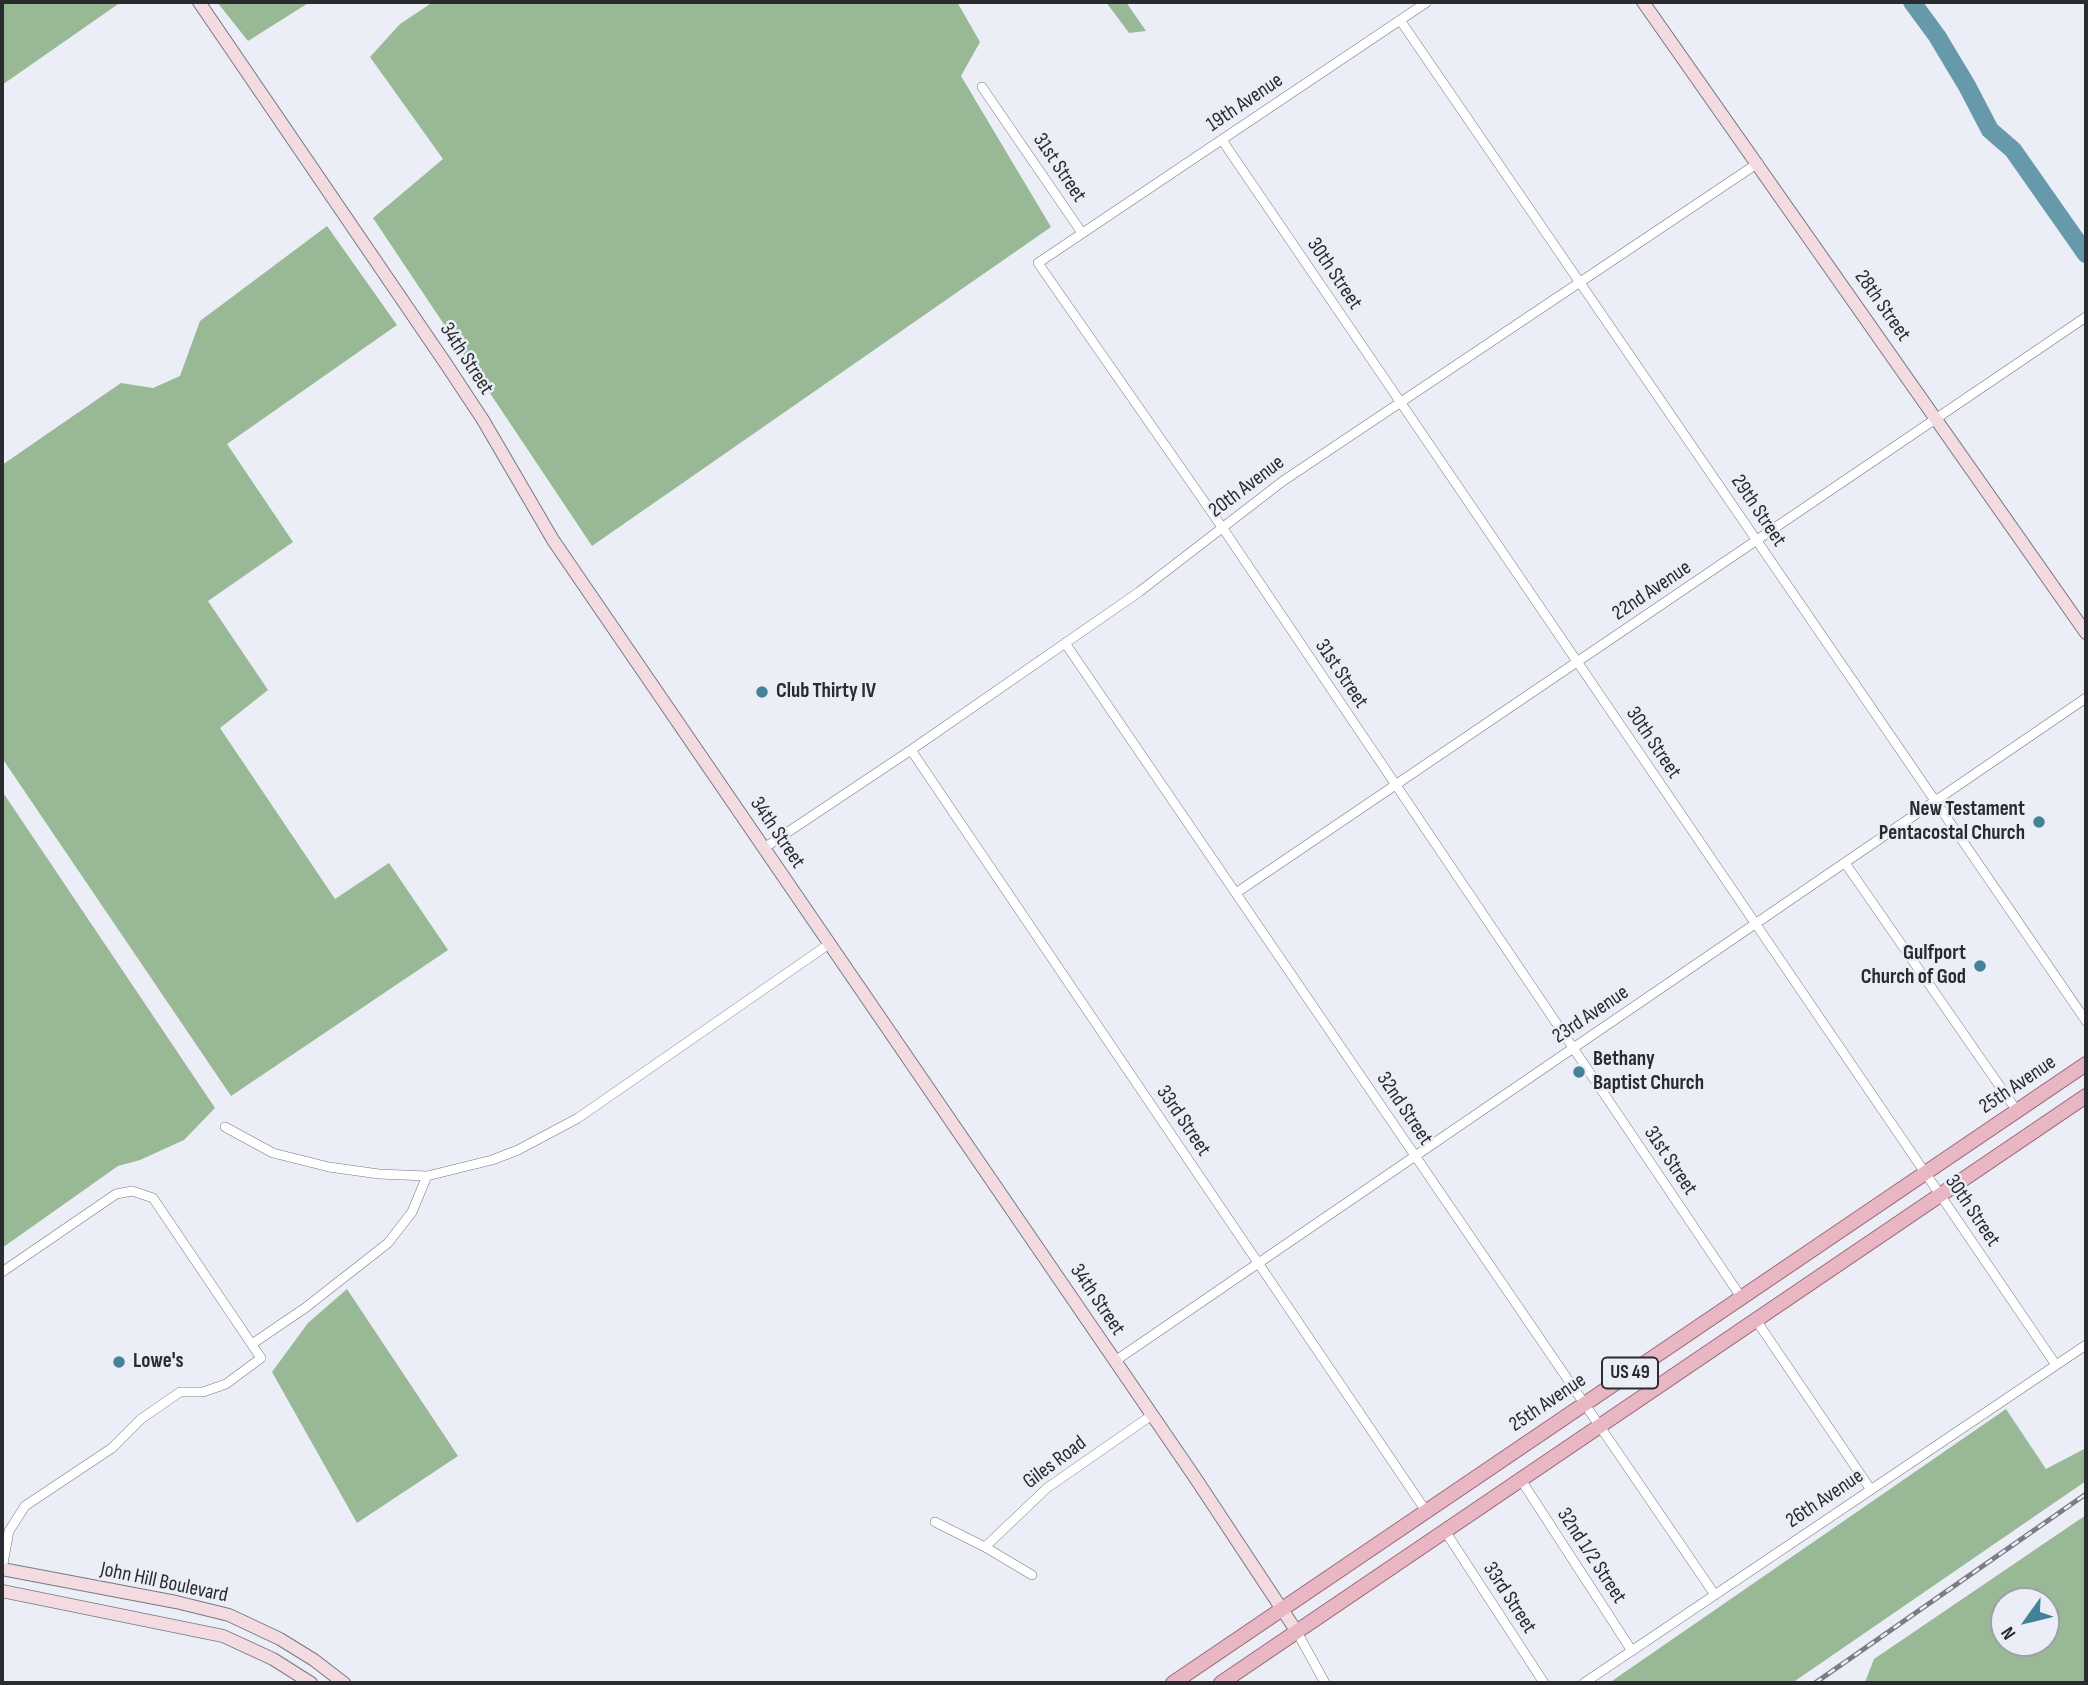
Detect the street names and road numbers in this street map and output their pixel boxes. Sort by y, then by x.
street label: 19th Avenue [1202,68,1288,138]
street label: 31st Street [1027,129,1091,207]
street label: 30th Street [1301,233,1367,315]
street label: 28th Street [1848,266,1916,346]
street label: 34th Street [433,318,499,400]
street label: 20th Avenue [1204,450,1290,524]
street label: 29th Street [1725,470,1791,552]
street label: 22nd Avenue [1608,555,1696,627]
street label: 31st Street [1309,635,1373,713]
street label: 30th Street [1620,702,1686,784]
street label: 34th Street [744,793,810,873]
street label: 23rd Avenue [1548,980,1634,1050]
street label: 25th Avenue [1975,1050,2061,1120]
street label: 32nd Street [1370,1068,1438,1150]
street label: 33rd Street [1150,1081,1216,1161]
street label: 31st Street [1638,1122,1702,1200]
street label: 30th Street [1939,1170,2005,1252]
street label: 34th Street [1064,1260,1130,1340]
road number: US 49 [1602,1358,1658,1388]
street label: 25th Avenue [1505,1368,1591,1438]
street label: Giles Road [1018,1431,1092,1495]
street label: 26th Avenue [1782,1464,1868,1534]
street label: 32nd 1/2 Street [1551,1504,1631,1608]
street label: John Hill Boulevard [98,1557,230,1609]
street label: 33rd Street [1477,1558,1541,1638]

